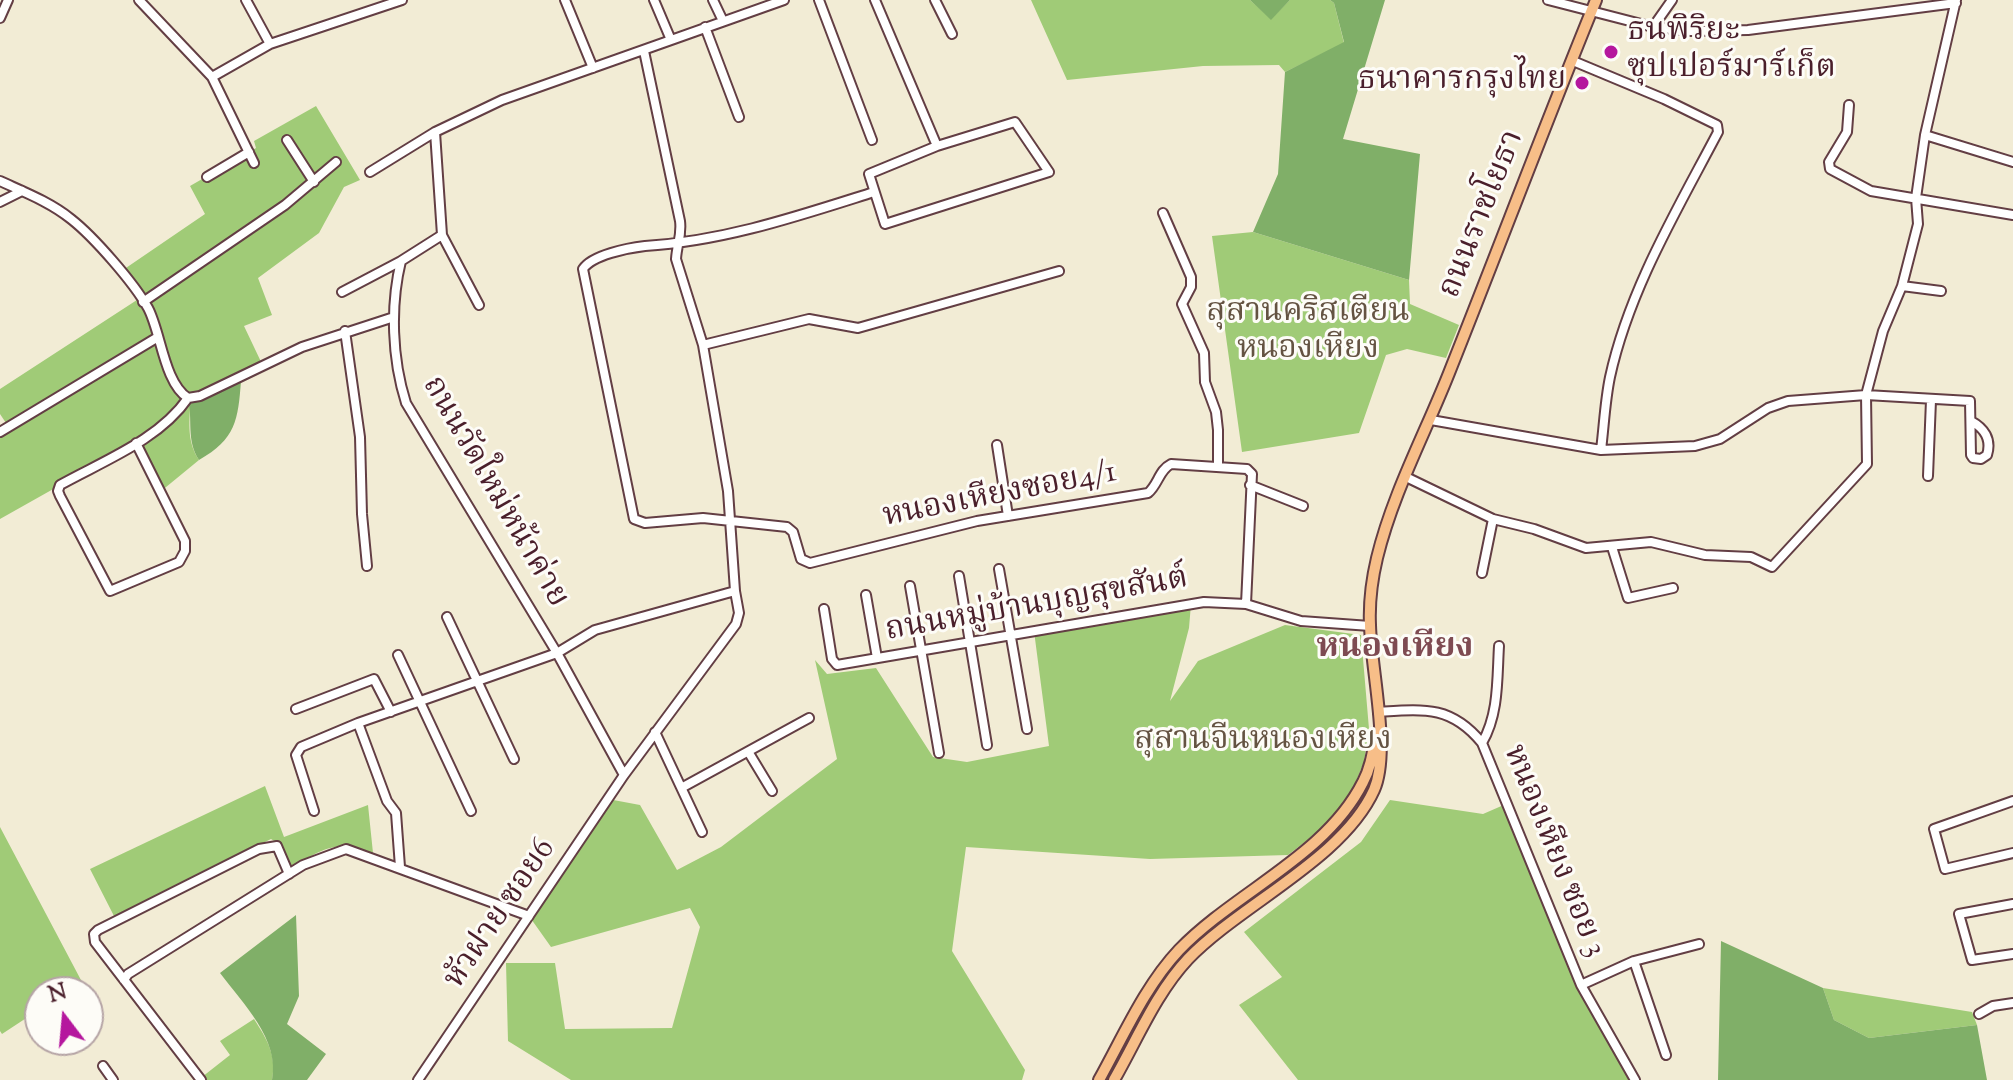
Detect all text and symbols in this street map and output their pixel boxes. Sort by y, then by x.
place label: ธนพิริยะ ซุปเปอร์มาร์เก็ต [1627,15,1836,90]
marker: ธนพิริยะ ซุปเปอร์มาร์เก็ต [1602,43,1620,61]
place label: ธนาคารกรุงไทย [1358,64,1566,102]
marker: ธนาคารกรุงไทย [1573,74,1591,92]
street label: ถนนราชโยธา [1433,126,1535,304]
park label: สุสานคริสเตียน หนองเหียง [1206,296,1410,371]
street label: ถนนวัดใหม่หน้าค่าย [411,371,575,615]
street label: หนองเหียงซอย4/1 [880,456,1120,538]
street label: ถนนหมู่บ้านบุญสุขสันต์ [883,561,1191,653]
district label: หนองเหียง [1317,630,1473,670]
park label: สุสานจีนหนองเหียง [1134,724,1392,762]
street label: หนองเหียง ซอย 3 [1492,740,1612,964]
street label: หัวฝาย ซอย6 [438,833,566,997]
north arrow [24,976,104,1056]
text: N [45,977,71,1013]

